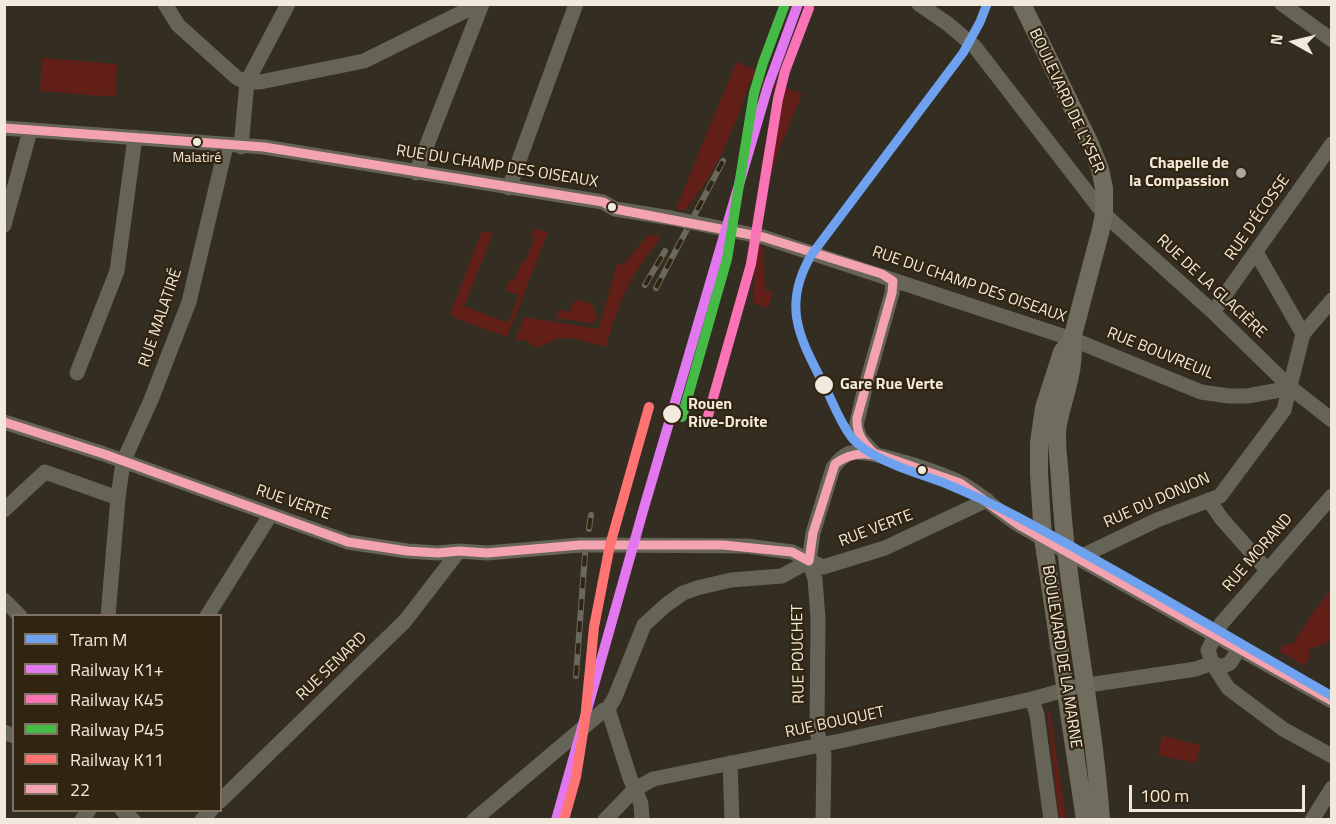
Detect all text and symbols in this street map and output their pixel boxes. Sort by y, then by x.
north arrow [1264,12,1324,72]
street label: BOULEVARD DE L'YSER [1024,26,1108,176]
text: N [1264,32,1289,47]
marker: Malatiré [191,136,203,148]
street label: RUE DU CHAMP DES OISEAUX [395,142,599,192]
place label: Malatiré [173,151,221,167]
place label: Chapelle de la Compassion [1129,154,1229,192]
marker: Chapelle de la Compassion [1234,166,1248,180]
street label: RUE D'ÉCOSSE [1221,171,1295,265]
unlabelled marker [606,201,618,213]
street label: RUE DE LA GLACIÈRE [1152,231,1270,343]
street label: RUE DU CHAMP DES OISEAUX [869,243,1069,327]
street label: RUE MALATIRÉ [135,266,187,370]
street label: RUE BOUVREUIL [1104,324,1216,384]
marker: Gare Rue Verte [813,374,835,396]
place label: Gare Rue Verte [840,375,943,395]
place label: Rouen Rive-Droite [688,395,767,433]
marker: Rouen Rive-Droite [661,403,683,425]
unlabelled marker [916,464,928,476]
street label: RUE DU DONJON [1101,469,1213,533]
street label: RUE VERTE [253,481,333,525]
street label: RUE VERTE [836,506,916,552]
street label: RUE MORAND [1219,510,1297,596]
street label: BOULEVARD DE LA MARNE [1037,564,1085,750]
street label: RUE POUCHET [789,604,809,704]
legend [12,614,222,812]
text: Tram M [70,626,127,653]
street label: RUE SENARD [293,629,371,705]
text: Railway K1+ [70,656,164,683]
text: Railway K45 [70,686,164,713]
street label: RUE BOUQUET [783,703,887,743]
text: Railway P45 [70,716,164,743]
text: Railway K11 [70,746,164,773]
scale bar [1132,773,1308,811]
text: 22 [70,776,90,803]
text: 100 m [1140,782,1189,809]

